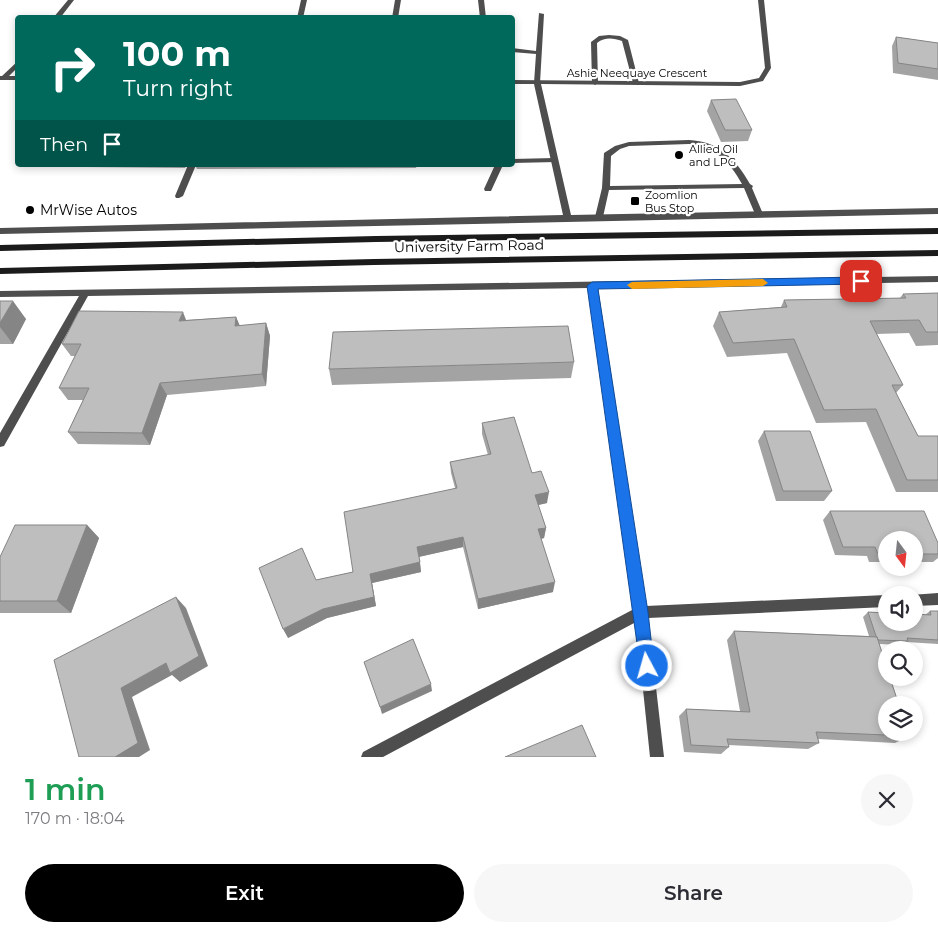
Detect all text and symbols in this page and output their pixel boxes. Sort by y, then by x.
text: 100 m [123,32,231,75]
icon: right [40,35,105,100]
street label: Ashie Neequaye Crescent [567,66,708,80]
text: Turn right [123,75,233,102]
icon: arrive [98,130,126,158]
text: Then [40,133,88,156]
place label: Allied Oil and LPG [689,142,738,169]
marker: Allied Oil and LPG [673,149,685,161]
place label: Zoomlion Bus Stop [645,188,698,215]
marker: Zoomlion Bus Stop [629,195,641,207]
place label: MrWise Autos [40,201,137,219]
marker: MrWise Autos [24,204,36,216]
street label: University Farm Road [394,236,544,256]
pin [840,260,882,302]
icon: arrive [847,267,875,295]
north arrow [878,531,922,576]
map controls [878,531,923,741]
button: sound [878,586,923,631]
position arrow [620,639,672,691]
button: search [878,641,923,686]
button: layers [878,696,923,741]
text: 1 min [25,771,106,808]
button: close [861,774,913,826]
text: 170 m · 18:04 [25,809,125,828]
button: Exit [25,864,464,922]
button: Share [474,864,913,922]

